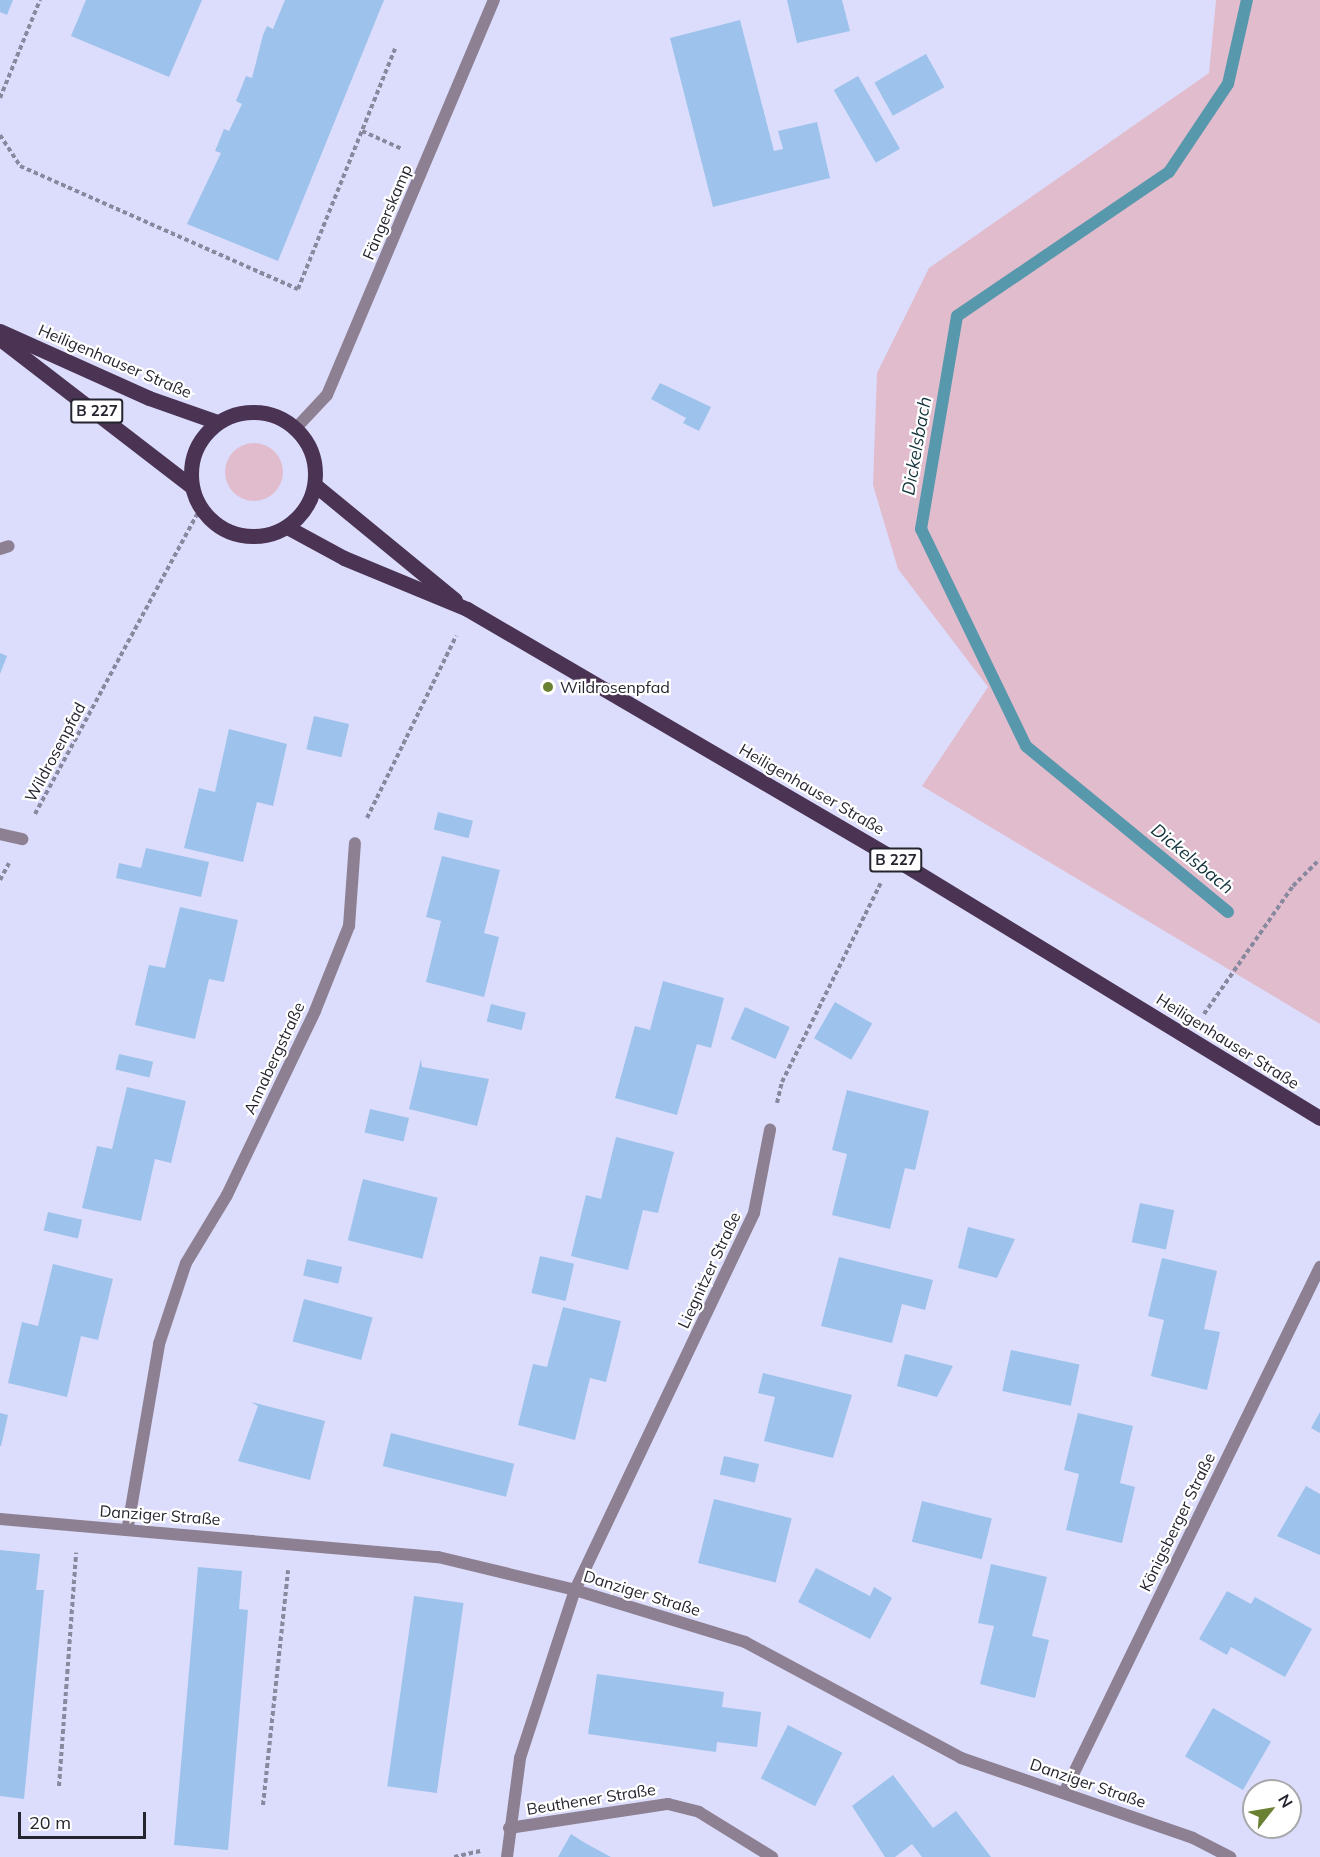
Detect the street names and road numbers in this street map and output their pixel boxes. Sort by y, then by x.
street label: Fängerskamp [358,162,416,262]
street label: Heiligenhauser Straße [35,320,195,402]
road number: B 227 [70,399,124,423]
street label: Wildrosenpfad [21,699,89,805]
street label: Heiligenhauser Straße [736,740,888,838]
road number: B 227 [869,848,923,872]
street label: Heiligenhauser Straße [1153,989,1303,1093]
street label: Annabergstraße [240,999,308,1117]
street label: Liegnitzer Straße [674,1209,744,1331]
street label: Königsberger Straße [1135,1450,1219,1594]
street label: Danziger Straße [99,1501,221,1529]
street label: Danziger Straße [581,1566,703,1620]
street label: Danziger Straße [1028,1754,1148,1812]
street label: Beuthener Straße [525,1779,657,1819]

